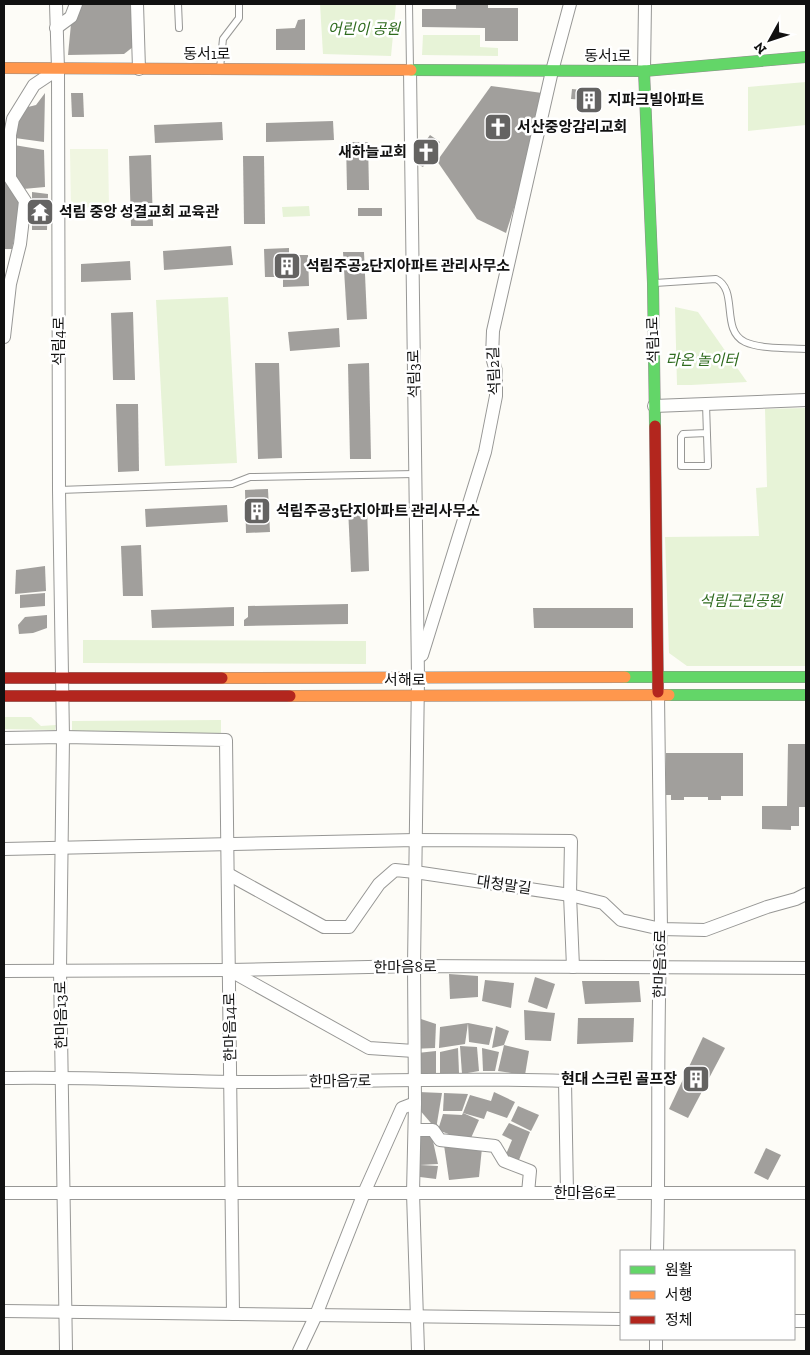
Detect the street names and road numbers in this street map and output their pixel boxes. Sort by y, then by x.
street label: 동서1로 [183,45,231,63]
street label: 동서1로 [584,47,632,65]
street label: 석림4로 [50,316,68,366]
street label: 석림1로 [644,316,662,364]
street label: 석림2길 [484,346,504,396]
street label: 석림3로 [405,349,423,399]
street label: 서해로 [384,671,426,689]
street label: 대청말길 [475,872,533,898]
street label: 한마음16로 [650,929,670,999]
street label: 한마음8로 [373,957,437,977]
street label: 한마음13로 [51,981,71,1049]
street label: 한마음14로 [220,992,240,1062]
street label: 한마음7로 [309,1071,371,1091]
street label: 한마음6로 [553,1184,617,1202]

